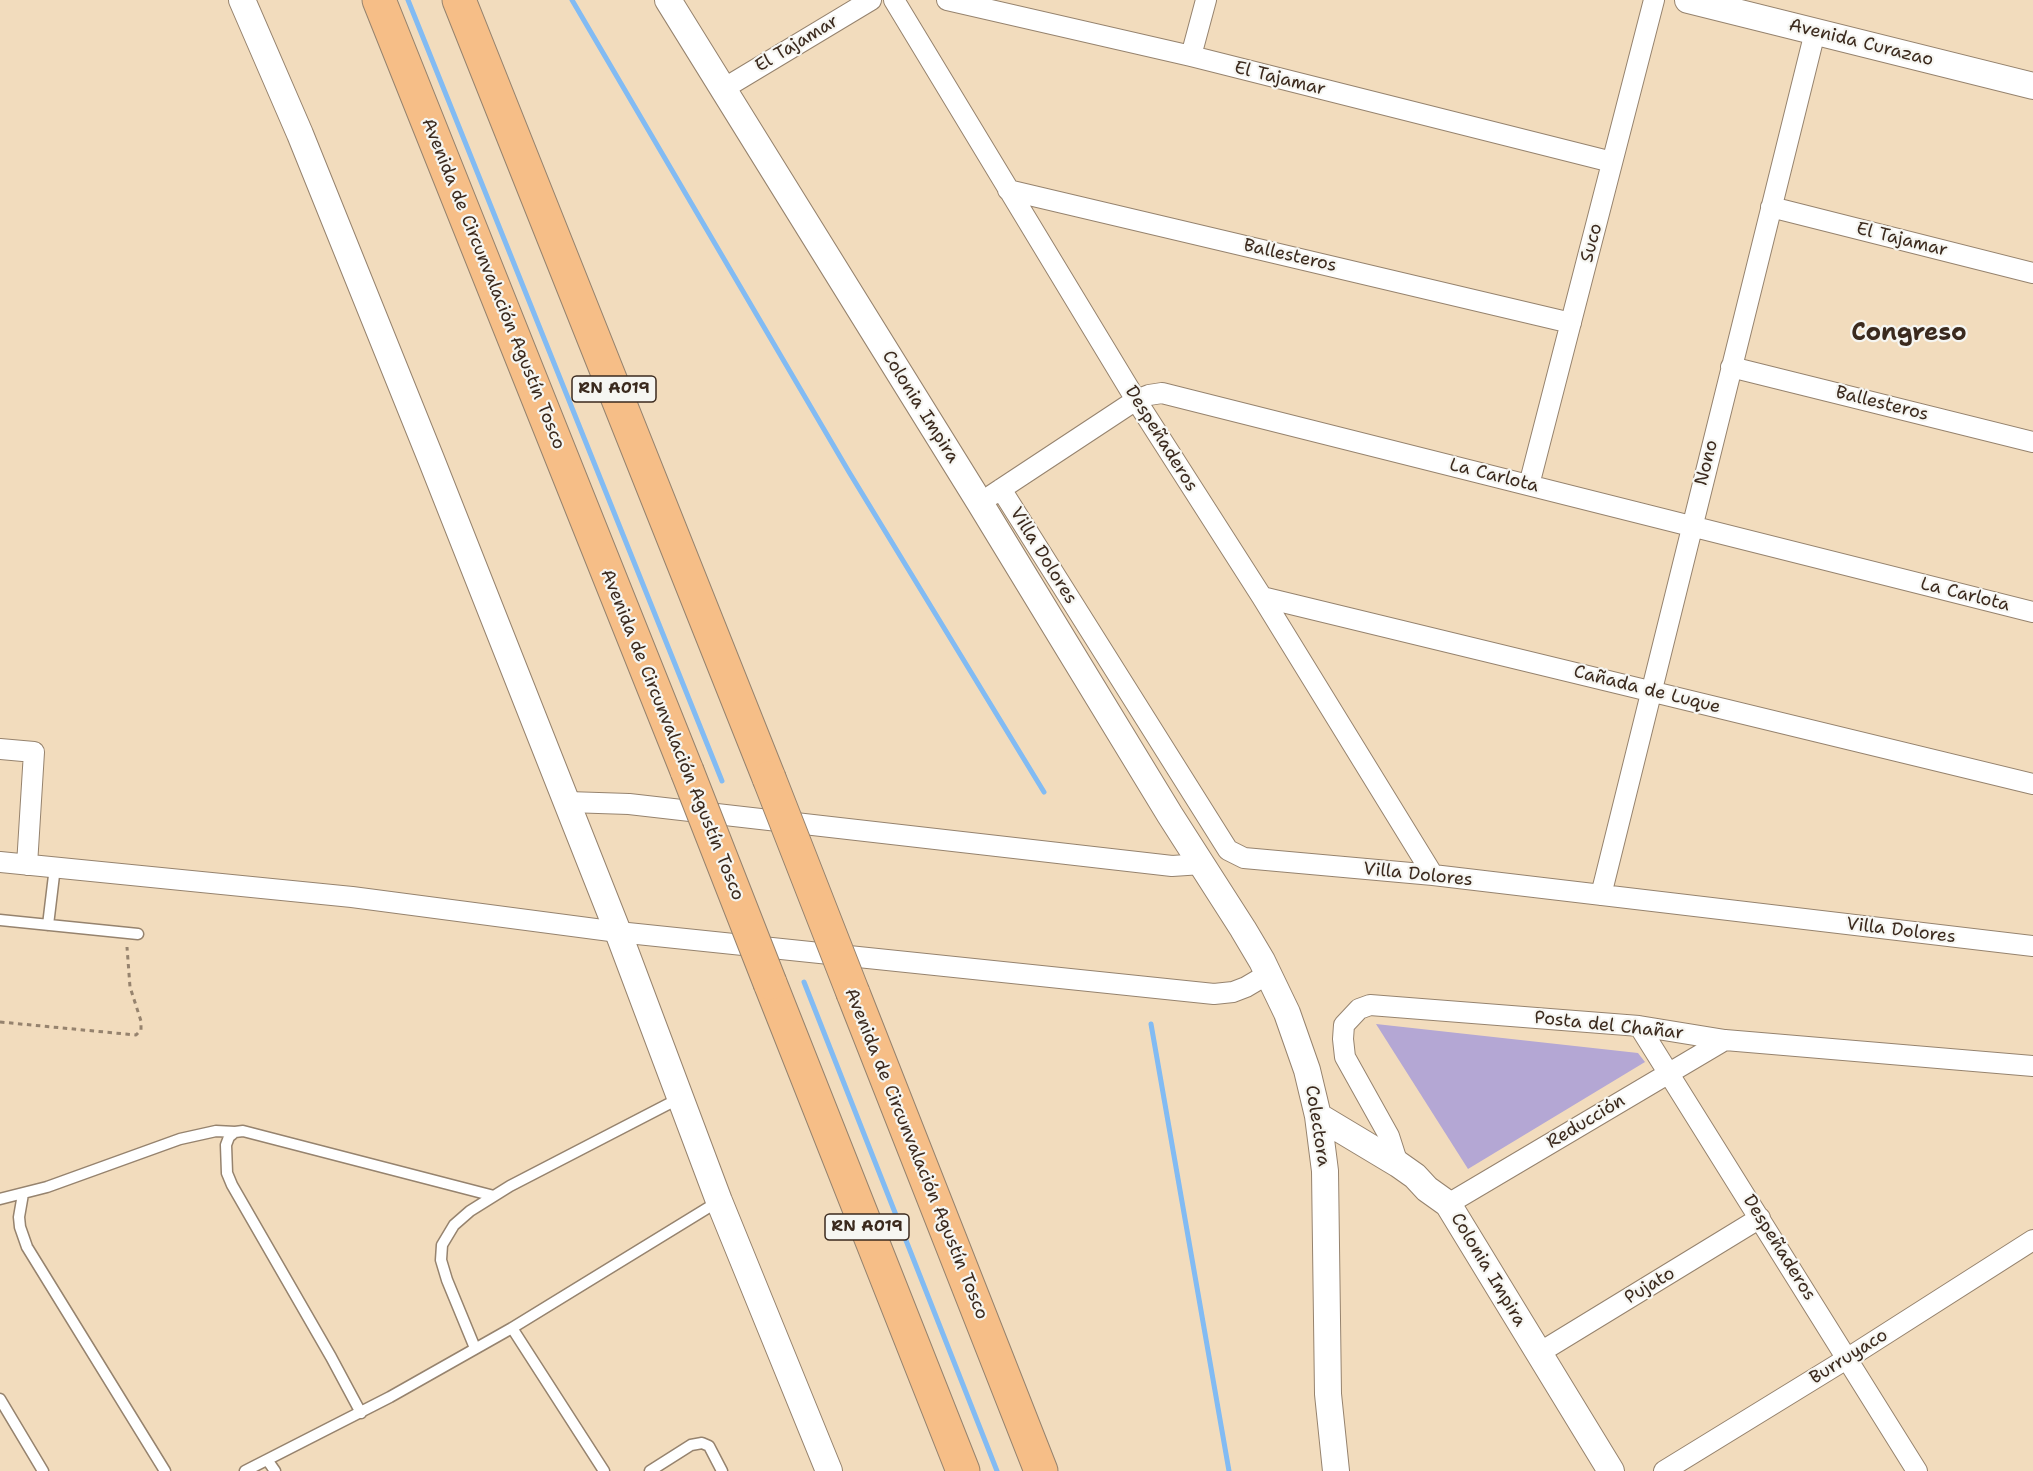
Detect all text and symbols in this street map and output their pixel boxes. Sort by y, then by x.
street label: El Tajamar [751,11,843,77]
street label: Avenida Curazao [1787,15,1935,71]
street label: El Tajamar [1232,57,1328,101]
street label: Avenida de Circunvalación Agustín Tosco [416,115,570,453]
street label: El Tajamar [1854,218,1950,262]
street label: Suco [1576,221,1608,265]
street label: Ballesteros [1241,235,1339,277]
district label: Congreso [1851,320,1967,348]
street label: Colonia Impira [877,347,963,467]
road number: RN A019 [572,376,656,402]
street label: Despeñaderos [1120,382,1202,496]
street label: Ballesteros [1833,382,1931,426]
street label: Nono [1691,438,1723,488]
street label: La Carlota [1447,454,1541,498]
street label: Villa Dolores [1005,504,1081,608]
street label: Avenida de Circunvalación Agustín Tosco [595,566,749,904]
street label: La Carlota [1918,573,2012,617]
street label: Cañada de Luque [1571,661,1723,719]
street label: Villa Dolores [1362,859,1474,891]
street label: Villa Dolores [1845,914,1957,948]
street label: Avenida de Circunvalación Agustín Tosco [839,985,993,1323]
street label: Posta del Chañar [1533,1007,1685,1045]
street label: Colectora [1300,1084,1334,1168]
street label: Reducción [1543,1090,1629,1154]
street label: Despeñaderos [1738,1191,1820,1305]
street label: Colonia Impira [1446,1209,1530,1331]
road number: RN A019 [825,1214,909,1240]
street label: Pujato [1621,1263,1679,1309]
street label: Burruyaco [1806,1325,1892,1389]

